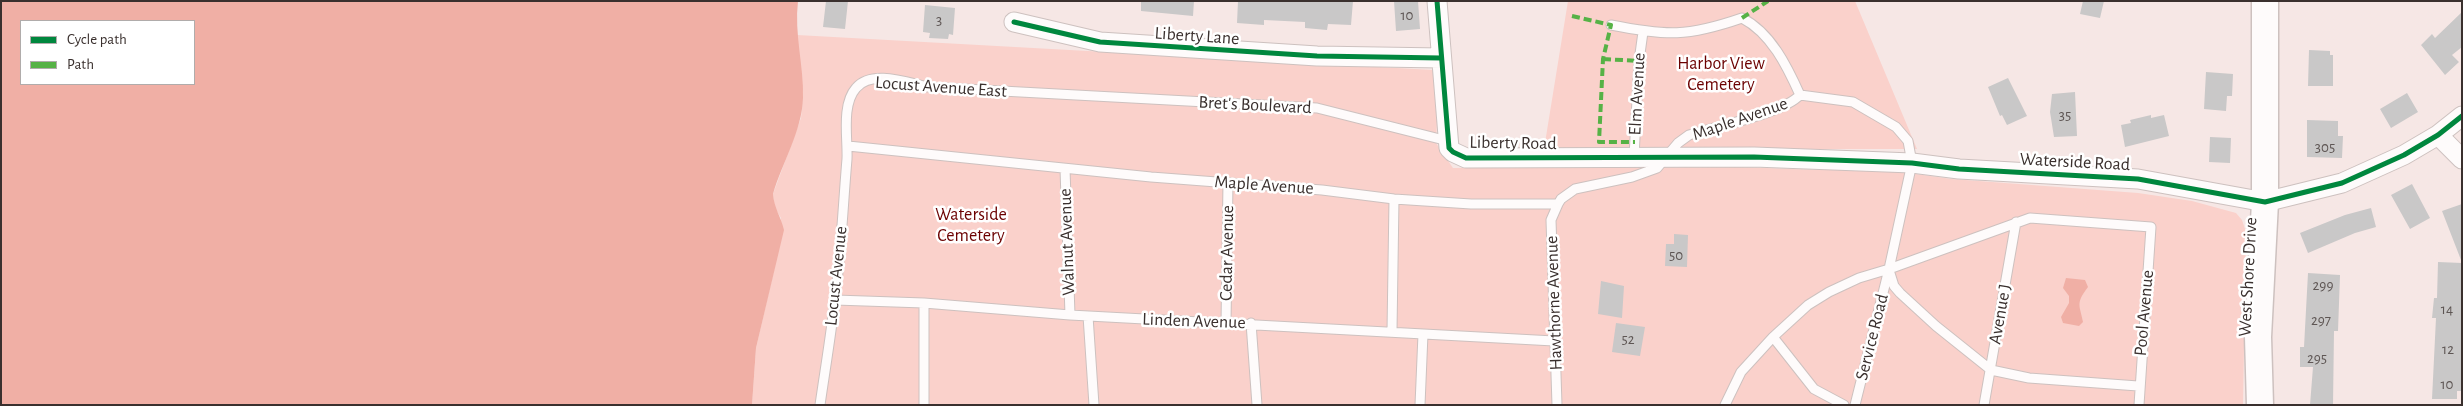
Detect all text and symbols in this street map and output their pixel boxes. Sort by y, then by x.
house number: 10 [1400,6,1414,24]
house number: 3 [936,11,942,29]
legend [20,20,195,85]
street label: Liberty Lane [1154,22,1240,50]
text: Cycle path [67,32,127,47]
street label: Elm Avenue [1624,52,1650,136]
park label: Harbor View Cemetery [1677,53,1765,96]
text: Path [67,57,94,72]
street label: Locust Avenue East [874,72,1008,102]
street label: Bret's Boulevard [1198,91,1312,119]
street label: Maple Avenue [1689,93,1791,145]
house number: 35 [2059,106,2071,124]
street label: Liberty Road [1469,131,1557,155]
house number: 305 [2315,138,2335,156]
street label: Waterside Road [2019,148,2131,176]
street label: Maple Avenue [1214,171,1314,199]
street label: Walnut Avenue [1054,188,1080,296]
park label: Waterside Cemetery [935,204,1007,246]
street label: Cedar Avenue [1215,205,1239,301]
street label: West Shore Drive [2234,217,2262,337]
street label: Locust Avenue [820,225,852,327]
street label: Hawthorne Avenue [1541,235,1567,371]
house number: 50 [1669,246,1683,264]
street label: Pool Avenue [2129,269,2159,357]
house number: 299 [2313,276,2333,294]
street label: Avenue J [1984,282,2016,346]
street label: Service Road [1851,291,1893,383]
house number: 14 [2441,300,2453,318]
street label: Linden Avenue [1142,308,1246,334]
house number: 297 [2311,311,2331,329]
house number: 52 [1621,330,1635,348]
house number: 12 [2442,340,2454,358]
house number: 295 [2307,349,2327,367]
house number: 10 [2440,375,2454,393]

